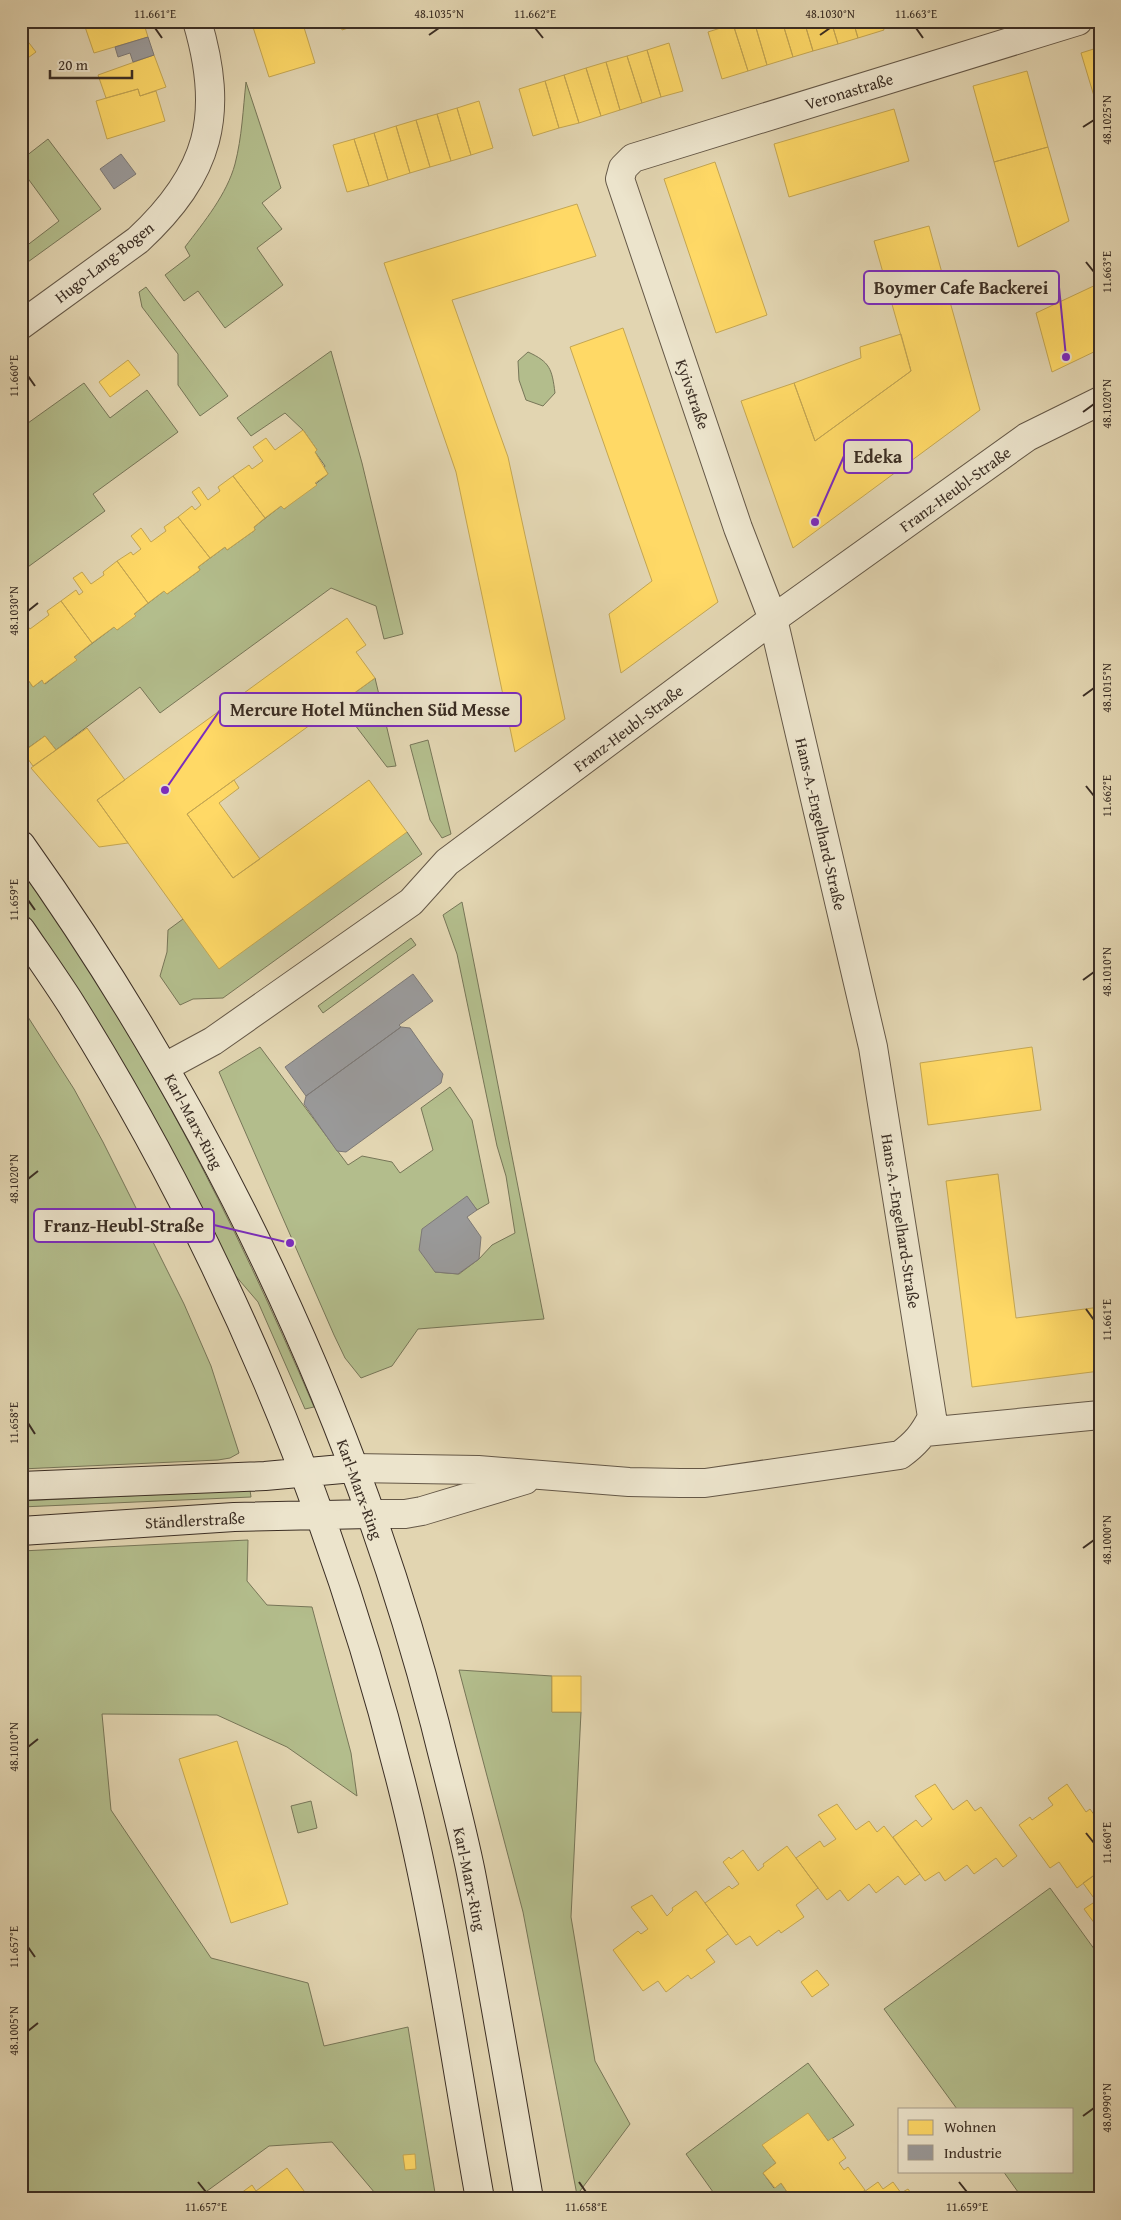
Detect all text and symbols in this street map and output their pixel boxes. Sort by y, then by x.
text: 11.661°E [134,5,176,22]
text: 48.1035°N [414,5,464,22]
text: 11.662°E [514,5,556,22]
text: 48.1030°N [805,5,855,22]
text: 11.663°E [895,5,937,22]
scale bar [50,48,132,80]
text: 20 m [58,54,89,75]
street label: Veronastraße [802,66,896,116]
text: 48.1025°N [1098,95,1115,145]
street label: Hugo-Lang-Bogen [49,215,159,309]
text: 11.663°E [1098,251,1115,293]
callout: Boymer Cafe Backerei [864,271,1059,304]
text: Boymer Cafe Backerei [874,274,1049,301]
text: 11.660°E [5,355,22,397]
street label: Kyivstraße [670,356,716,432]
text: 48.1020°N [1098,379,1115,429]
callout: Edeka [844,440,912,473]
street label: Franz-Heubl-Straße [894,440,1016,538]
text: Edeka [854,443,903,470]
text: 48.1030°N [5,586,22,636]
text: 48.1015°N [1098,663,1115,713]
street label: Franz-Heubl-Straße [568,678,688,778]
callout: Mercure Hotel München Süd Messe [220,693,521,726]
text: Mercure Hotel München Süd Messe [230,696,510,723]
street label: Hans-A.-Engelhard-Straße [789,735,853,913]
text: 11.662°E [1098,775,1115,817]
text: 11.659°E [5,879,22,921]
text: 48.1010°N [1098,947,1115,997]
street label: Karl-Marx-Ring [159,1069,229,1173]
street label: Hans-A.-Engelhard-Straße [875,1132,927,1310]
text: 48.1020°N [5,1154,22,1204]
callout: Franz-Heubl-Straße [34,1209,214,1242]
text: Franz-Heubl-Straße [44,1212,204,1239]
text: 11.661°E [1098,1299,1115,1341]
text: 11.658°E [5,1402,22,1444]
street label: Karl-Marx-Ring [331,1435,389,1543]
street label: Ständlerstraße [144,1505,246,1535]
text: 48.1000°N [1098,1515,1115,1565]
text: 48.1010°N [5,1722,22,1772]
text: 11.660°E [1098,1822,1115,1864]
street label: Karl-Marx-Ring [447,1825,493,1933]
text: 11.657°E [5,1926,22,1968]
text: 48.1005°N [5,2006,22,2056]
text: 48.0990°N [1098,2083,1115,2133]
legend [898,2108,1074,2172]
text: Wohnen [944,2116,997,2137]
text: Industrie [944,2142,1002,2163]
text: 11.657°E [185,2198,227,2215]
text: 11.658°E [565,2198,607,2215]
text: 11.659°E [946,2198,988,2215]

